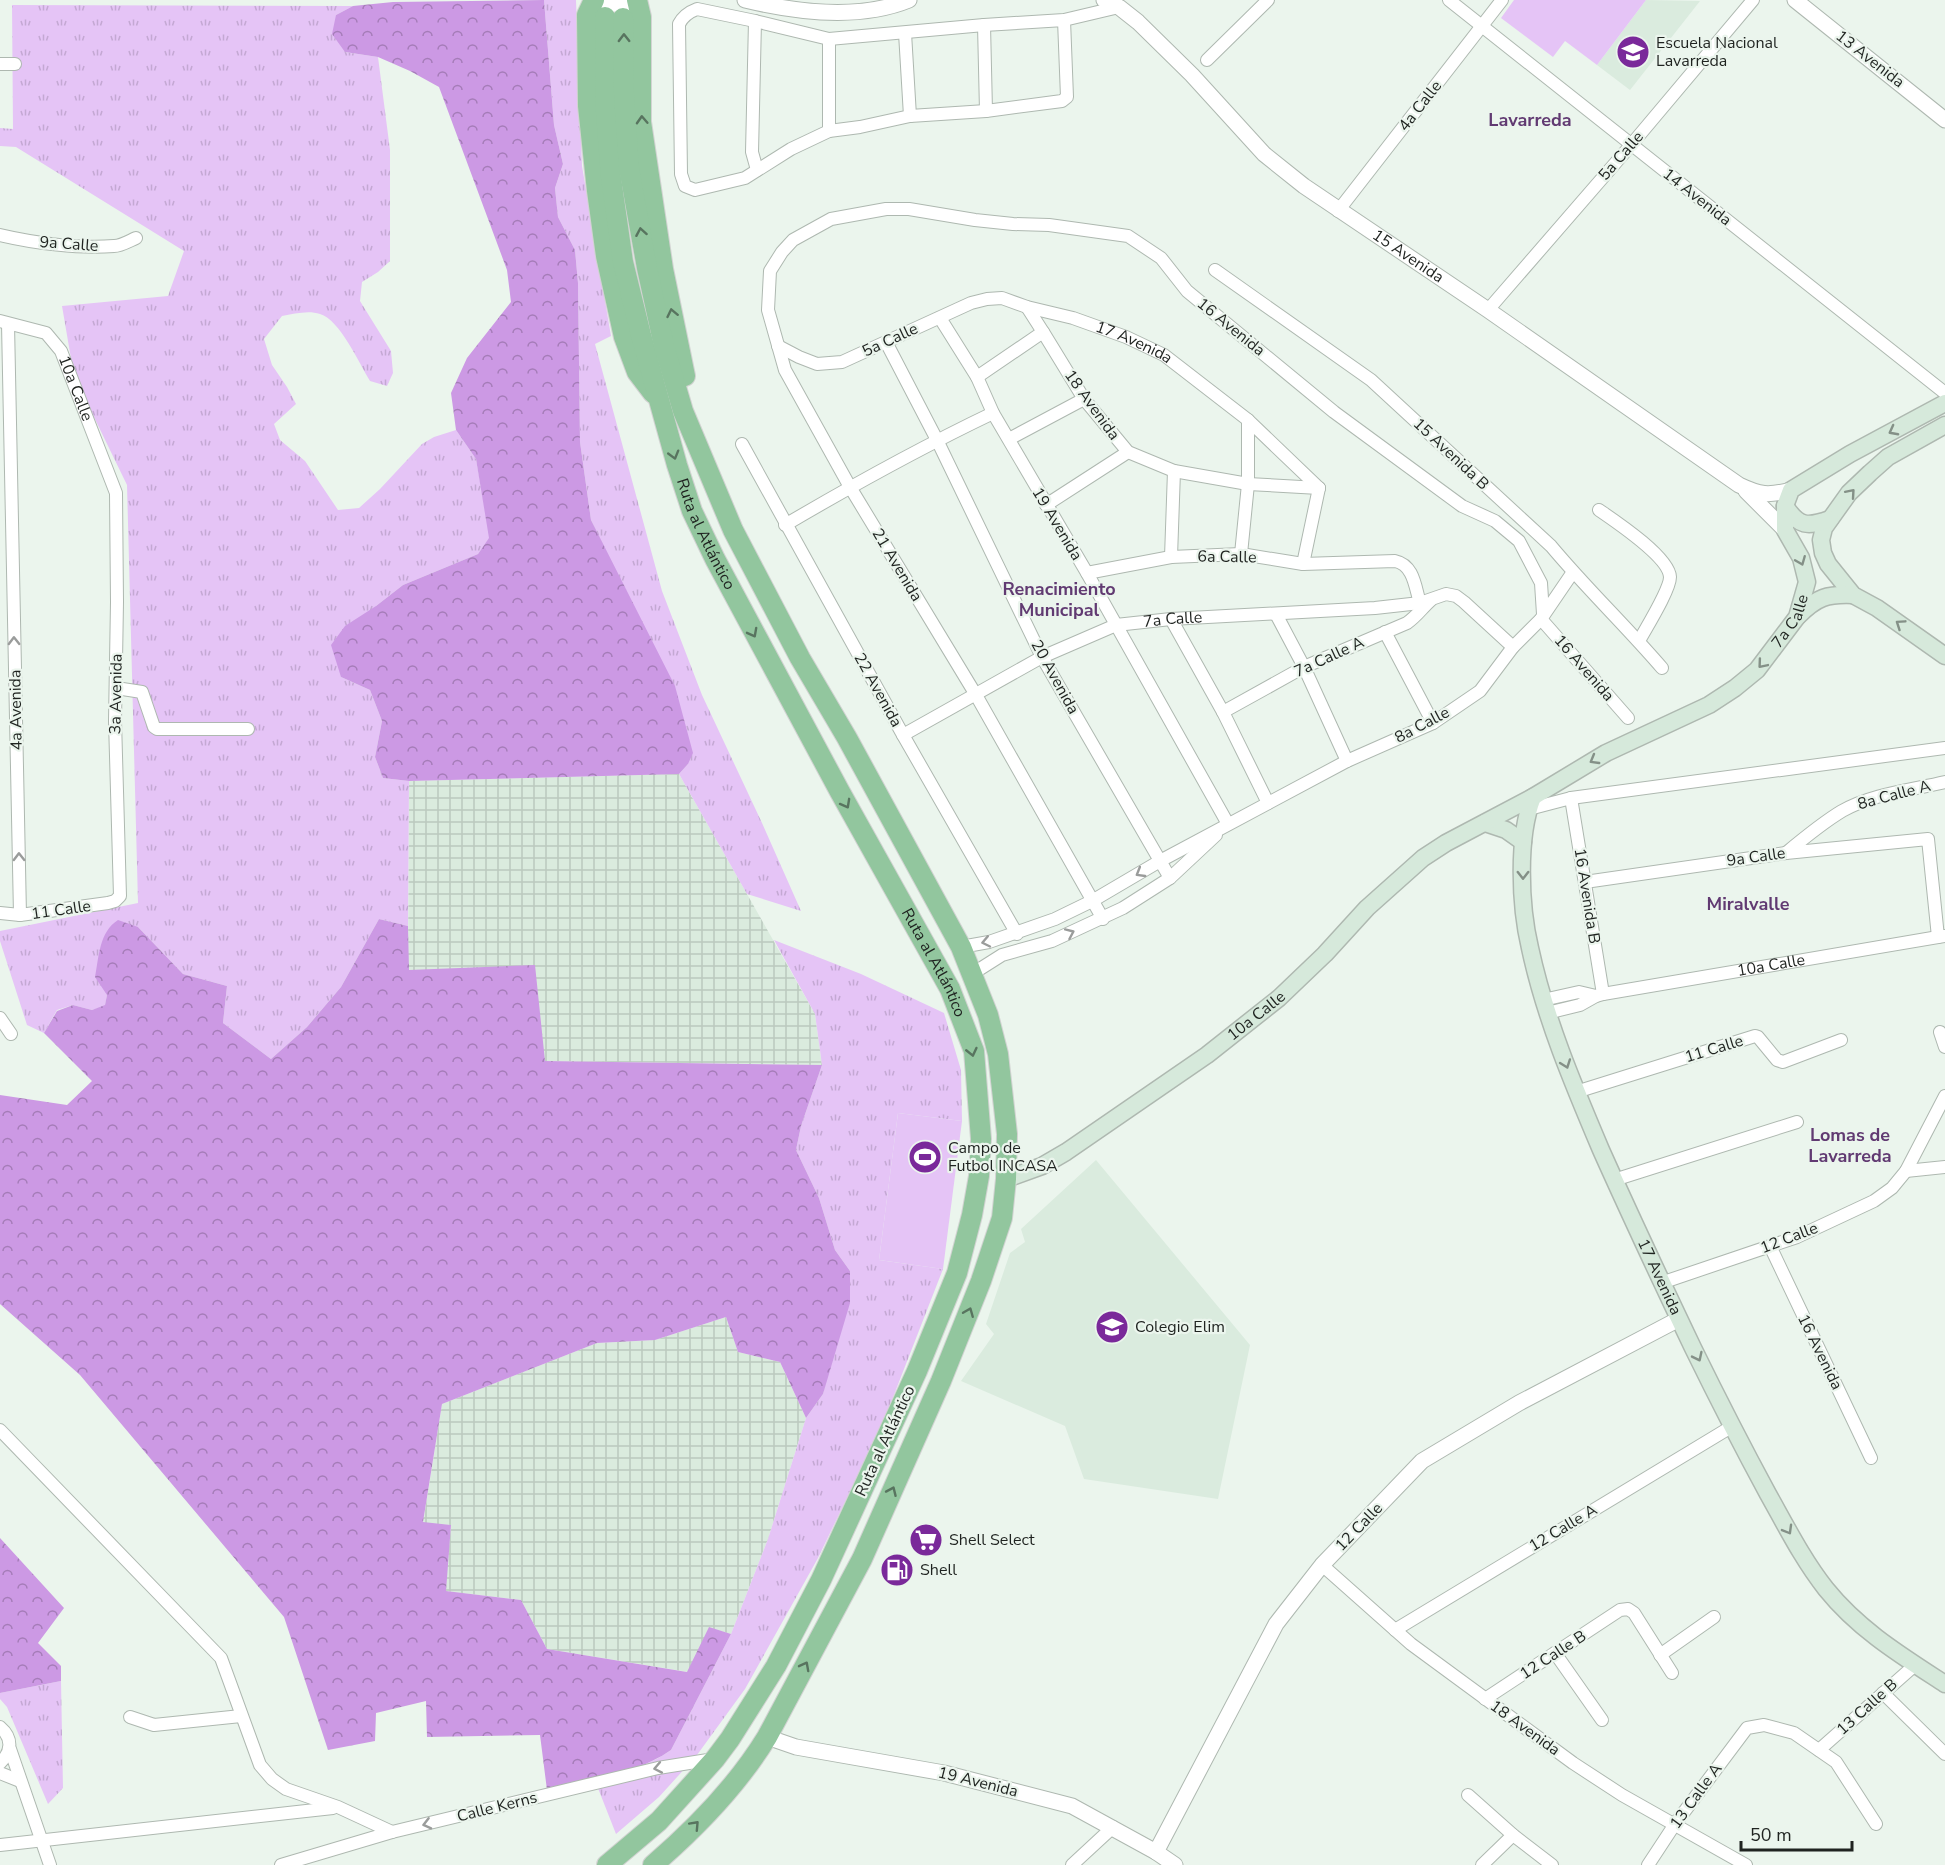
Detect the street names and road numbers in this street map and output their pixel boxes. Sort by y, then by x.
street label: 13 Avenida [1831,25,1909,93]
street label: 4a Calle [1393,76,1447,136]
street label: 5a Calle [1593,126,1649,186]
street label: 14 Avenida [1658,163,1736,231]
street label: 15 Avenida [1368,224,1448,288]
street label: 9a Calle [39,231,99,257]
street label: 16 Avenida [1192,293,1270,361]
street label: 17 Avenida [1093,316,1177,369]
street label: 5a Calle [859,318,921,362]
street label: 10a Calle [53,352,98,424]
street label: 18 Avenida [1059,365,1125,445]
street label: 15 Avenida B [1408,413,1494,495]
street label: Ruta al Atlántico [671,476,741,594]
street label: 19 Avenida [1027,483,1087,565]
street label: 21 Avenida [867,524,927,606]
street label: 6a Calle [1197,545,1257,569]
street label: 7a Calle [1766,592,1814,653]
street label: 7a Calle [1142,606,1203,633]
street label: 16 Avenida [1549,630,1619,706]
street label: 7a Calle A [1290,631,1368,683]
street label: 20 Avenida [1026,636,1084,718]
street label: 22 Avenida [849,649,907,731]
street label: 3a Avenida [104,653,128,735]
street label: 4a Avenida [4,669,28,751]
street label: 8a Calle [1391,701,1453,749]
street label: 8a Calle A [1855,775,1933,815]
street label: 9a Calle [1725,842,1787,872]
street label: 16 Avenida B [1569,847,1605,945]
street label: 11 Calle [30,895,92,925]
street label: Ruta al Atlántico [896,904,971,1020]
street label: 10a Calle [1735,949,1807,982]
street label: 10a Calle [1222,986,1290,1046]
street label: 11 Calle [1682,1030,1746,1068]
street label: 12 Calle [1757,1217,1821,1259]
street label: 17 Avenida [1632,1235,1687,1319]
street label: 16 Avenida [1792,1310,1848,1394]
street label: Ruta al Atlántico [850,1382,920,1500]
street label: 12 Calle [1330,1498,1388,1556]
street label: 12 Calle A [1525,1499,1602,1557]
street label: 12 Calle B [1515,1625,1591,1685]
street label: 13 Calle B [1832,1674,1902,1740]
street label: 18 Avenida [1485,1695,1565,1761]
street label: 13 Calle A [1665,1759,1727,1833]
street label: 19 Avenida [936,1761,1020,1803]
street label: Calle Kerns [455,1786,539,1828]

